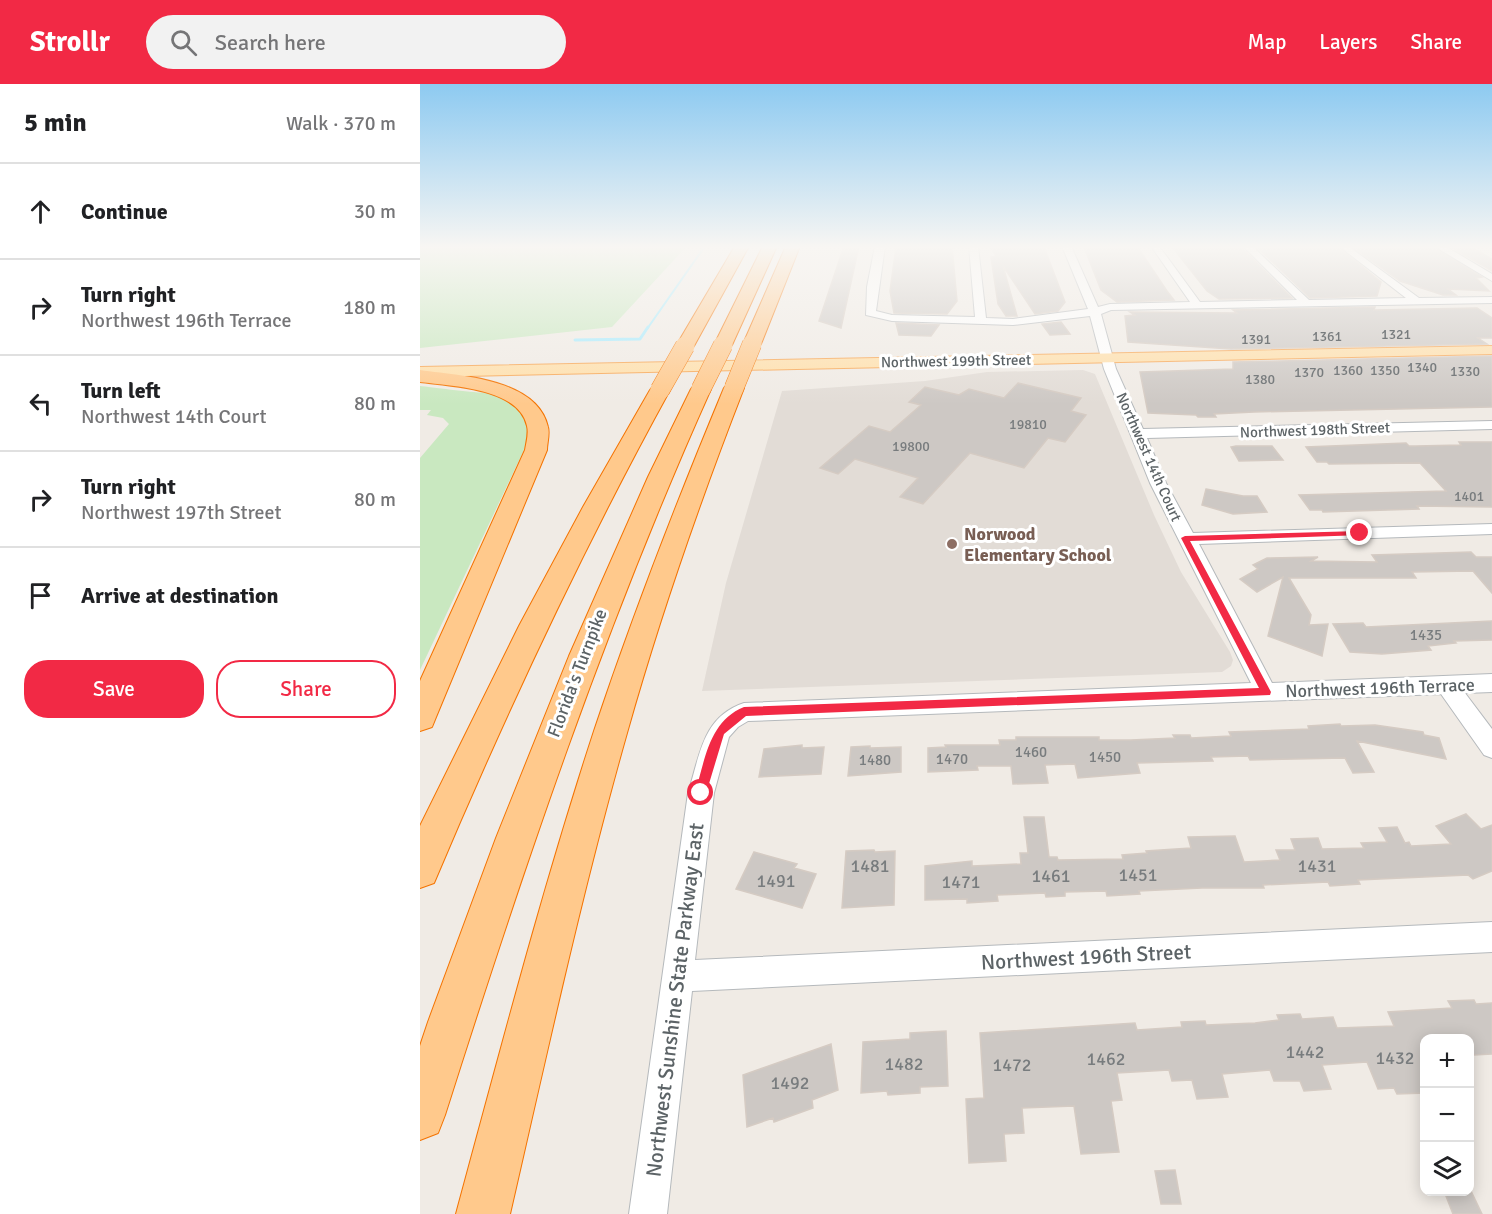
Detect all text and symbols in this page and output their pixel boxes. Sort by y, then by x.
search box [146,15,566,69]
text: Strollr [30,25,110,59]
icon: search [167,26,200,59]
text: Search here [215,29,326,56]
text: Map [1248,29,1286,55]
text: Layers [1319,29,1377,55]
text: Share [1410,29,1462,55]
text: 5 min [24,107,87,139]
text: Walk · 370 m [286,111,396,136]
icon: ahead [24,195,57,228]
text: Continue [81,198,168,225]
text: 30 m [354,199,396,224]
text: Turn right [81,281,176,308]
icon: right [24,291,57,324]
text: 180 m [343,295,396,320]
text: Northwest 196th Terrace [81,308,292,333]
house number: 1321 [1381,326,1411,343]
house number: 1361 [1312,328,1342,345]
house number: 1391 [1241,331,1271,348]
street label: Northwest 199th Street [881,351,1031,371]
house number: 1340 [1407,359,1437,376]
house number: 1360 [1333,362,1363,379]
house number: 1350 [1370,362,1400,379]
house number: 1330 [1450,363,1480,380]
house number: 1370 [1294,364,1324,381]
house number: 1380 [1245,371,1275,388]
text: Turn left [81,377,161,404]
icon: left [24,387,57,420]
street label: Northwest 14th Court [1112,390,1186,524]
text: 80 m [354,391,396,416]
text: Northwest 14th Court [81,404,267,429]
house number: 19810 [1009,416,1047,433]
street label: Northwest 198th Street [1240,418,1390,442]
house number: 19800 [892,438,930,455]
text: Turn right [81,473,176,500]
icon: right [24,483,57,516]
text: 80 m [354,487,396,512]
house number: 1401 [1454,488,1484,505]
text: Northwest 197th Street [81,500,282,525]
route end [1346,519,1372,545]
place label: Norwood Elementary School [964,523,1112,566]
marker: Norwood Elementary School [945,537,959,551]
icon: arrive [24,579,57,612]
text: Arrive at destination [81,582,278,609]
street label: Florida's Turnpike [542,606,612,740]
house number: 1435 [1410,626,1442,644]
button: Save [24,660,204,718]
button: Share [216,660,396,718]
street label: Northwest 196th Terrace [1285,674,1475,702]
house number: 1460 [1015,743,1047,761]
house number: 1450 [1089,748,1121,766]
house number: 1470 [936,750,968,768]
house number: 1480 [859,751,891,769]
route start [687,779,713,805]
street label: Northwest Sunshine State Parkway East [640,821,710,1179]
house number: 1481 [851,855,889,877]
house number: 1431 [1298,855,1336,877]
house number: 1451 [1119,864,1157,886]
house number: 1461 [1032,865,1070,887]
house number: 1491 [757,870,795,892]
house number: 1471 [942,871,980,893]
street label: Northwest 196th Street [980,939,1192,975]
map controls [1420,1034,1474,1196]
button: + [1420,1034,1474,1088]
house number: 1442 [1286,1041,1324,1063]
house number: 1432 [1376,1047,1414,1069]
house number: 1462 [1087,1048,1125,1070]
house number: 1482 [885,1053,923,1075]
house number: 1472 [993,1054,1031,1076]
house number: 1492 [771,1072,809,1094]
button: − [1420,1088,1474,1142]
button: layers [1420,1142,1474,1196]

